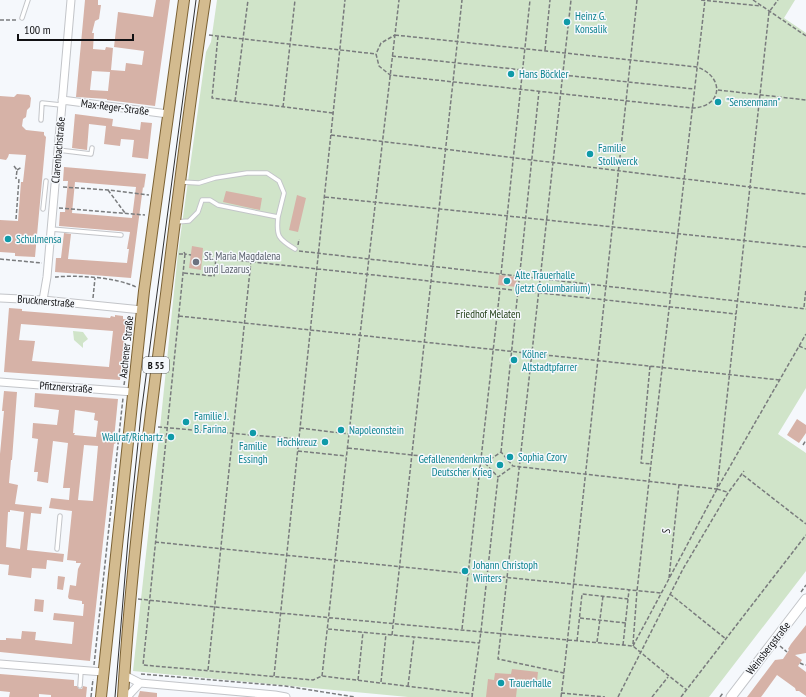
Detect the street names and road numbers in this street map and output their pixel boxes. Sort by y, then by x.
street label: Max-Reger-Straße [80,96,150,118]
street label: Clarenbachstraße [48,116,68,184]
street label: Brucknerstraße [17,292,76,311]
street label: Aachener Straße [116,315,136,379]
road number: B 55 [143,357,169,373]
street label: Pfitznerstraße [39,378,93,396]
street label: S [659,528,673,534]
street label: Weinsbergstraße [743,618,793,677]

